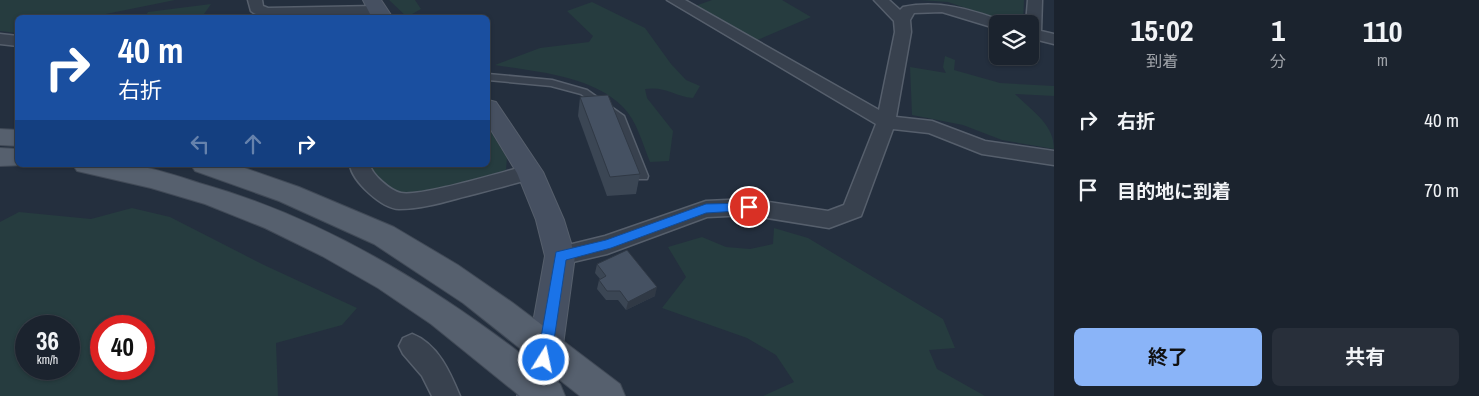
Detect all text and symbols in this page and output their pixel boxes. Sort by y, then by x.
text: 15:02 [1131,10,1194,50]
text: 1 [1271,10,1285,50]
text: 110 [1363,11,1402,51]
map controls [989,15,1039,65]
button: layers [989,15,1039,65]
text: 40 m [118,27,183,74]
icon: right [35,35,100,100]
text: m [1377,49,1388,71]
text: 到着 [1146,50,1178,72]
text: 分 [1270,50,1286,72]
text: 右折 [118,75,162,105]
icon: right [1074,106,1102,134]
text: 40 m [1424,107,1459,133]
text: 右折 [1117,108,1155,134]
icon: left [186,130,214,158]
icon: ahead [239,130,267,158]
icon: right [292,130,320,158]
icon: arrive [1074,176,1102,204]
text: 70 m [1424,177,1459,203]
text: 目的地に到着 [1117,178,1231,204]
pin [728,186,770,228]
icon: arrive [735,193,763,221]
speed limit sign: 40 [90,315,155,380]
text: 36 [36,324,59,358]
button: 終了 [1074,328,1262,386]
button: 共有 [1272,328,1459,386]
position arrow [517,333,569,385]
text: km/h [37,352,58,368]

